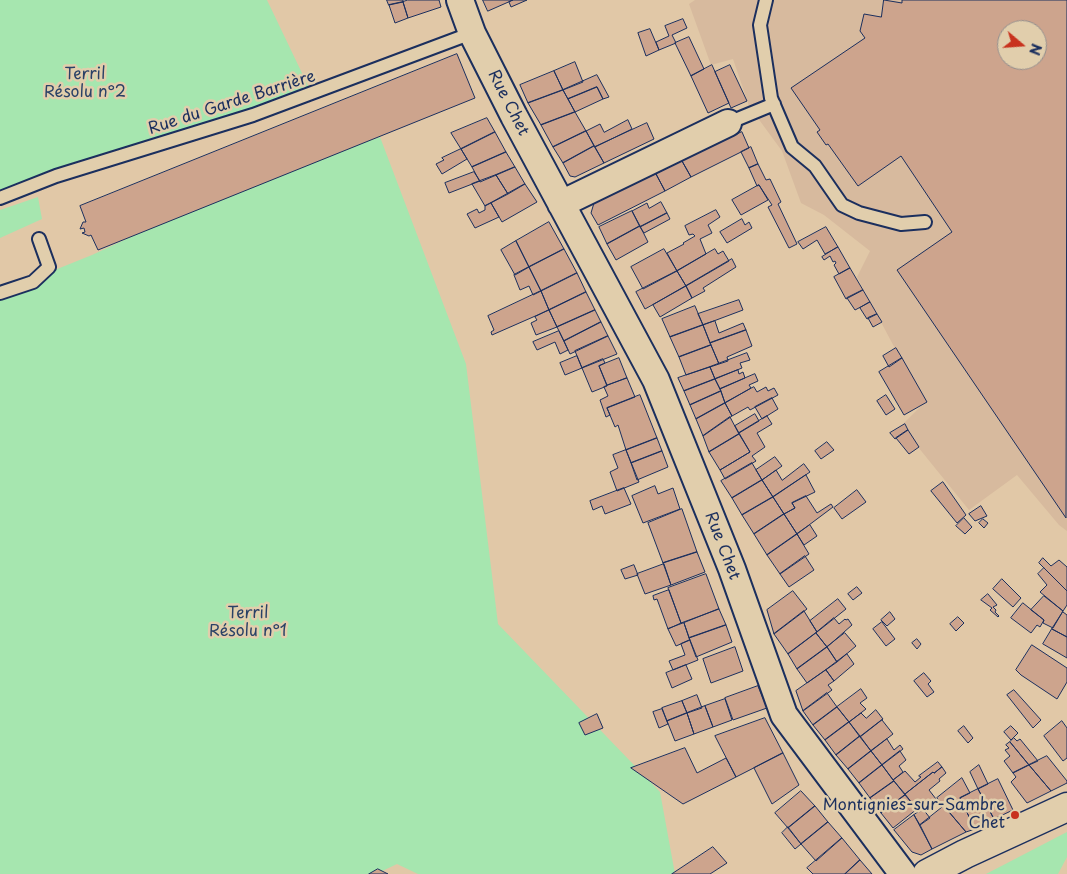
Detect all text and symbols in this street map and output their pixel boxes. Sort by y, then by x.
north arrow [997,20,1047,70]
text: N [1024,41,1047,58]
park label: Terril Résolu n°2 [44,65,126,103]
street label: Rue du Garde Barrière [146,67,318,139]
street label: Rue Chet [483,67,533,139]
street label: Rue Chet [700,509,744,583]
park label: Terril Résolu n°1 [209,604,287,642]
place label: Montignies-sur-Sambre Chet [823,796,1005,834]
marker: Montignies-sur-Sambre Chet [1009,809,1021,821]

